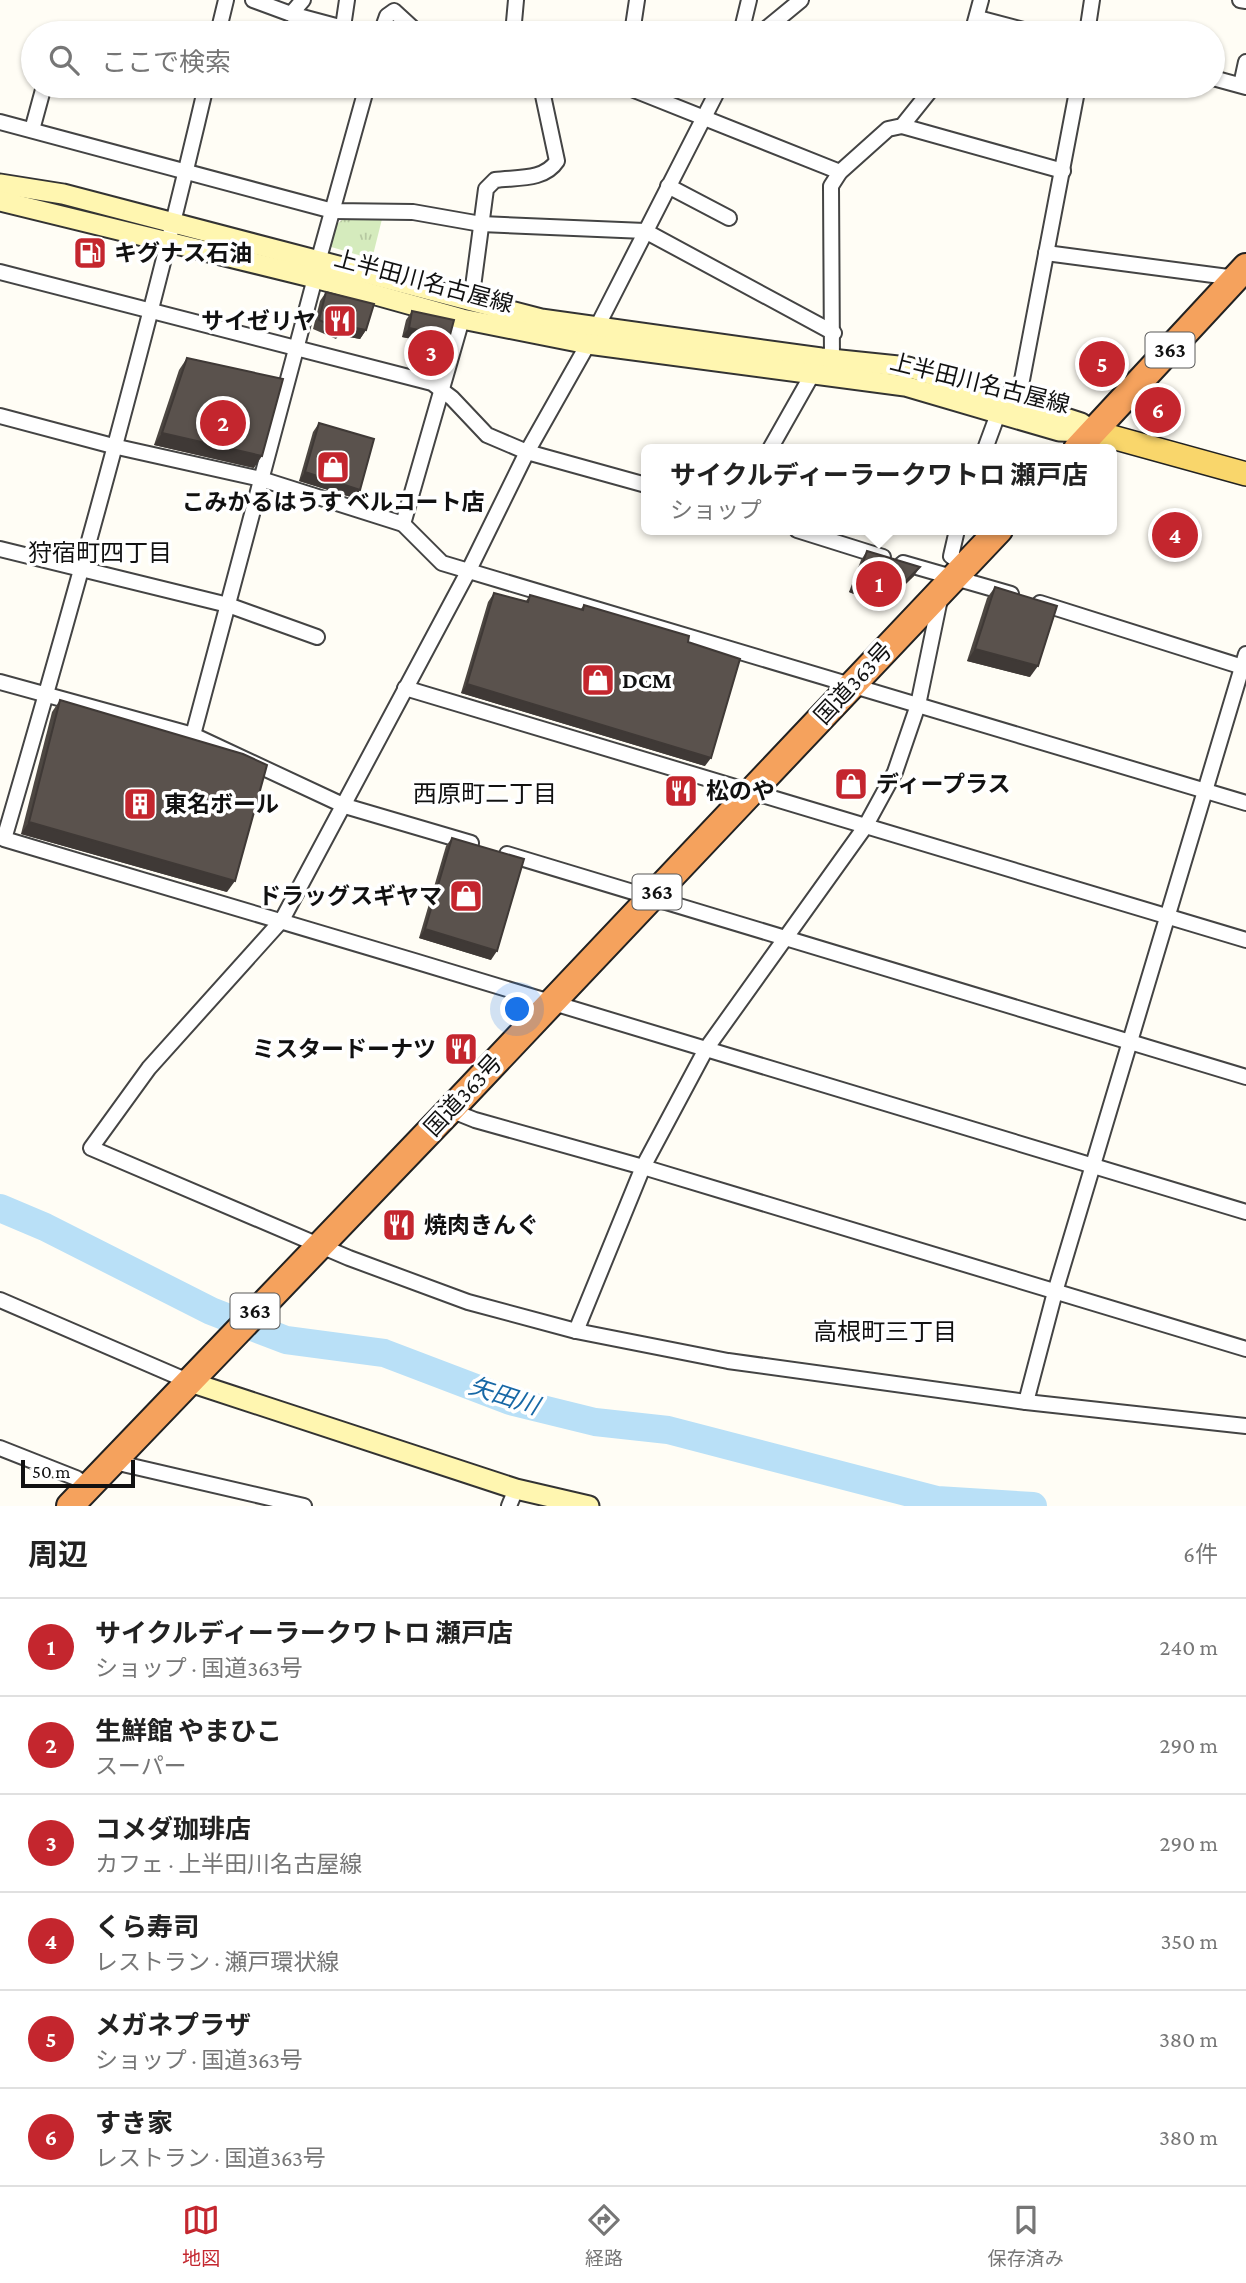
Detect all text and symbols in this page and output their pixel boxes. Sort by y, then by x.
search box [21,21,1225,98]
icon: search [45,41,83,79]
text: ここで検索 [101,48,231,77]
fuel station icon: キグナス石油 [71,234,109,272]
place label: キグナス石油 [114,240,252,266]
street label: 上半田川名古屋線 [332,245,516,317]
restaurant icon: サイゼリヤ [321,302,359,340]
place label: サイゼリヤ [201,308,316,334]
pin: 3 [408,327,454,379]
road number: 363 [1146,332,1194,368]
pin: 5 [1079,338,1125,390]
street label: 上半田川名古屋線 [888,348,1072,418]
pin: 6 [1135,384,1181,436]
pin: 2 [200,397,246,449]
popup [641,444,1117,535]
shop icon: こみかるはうす ベルコート店 [314,448,352,486]
text: サイクルディーラークワトロ 瀬戸店 [670,461,1088,490]
place label: こみかるはうす ベルコート店 [182,489,484,515]
text: ショップ [670,497,762,523]
pin: 4 [1152,509,1198,561]
district label: 狩宿町四丁目 [28,539,172,566]
pin: 1 [856,558,902,610]
street label: 国道363号 [809,637,897,729]
shop icon: DCM [579,661,617,699]
place label: DCM [622,667,672,693]
shop icon: ディープラス [832,765,870,803]
place label: ディープラス [876,771,1011,797]
restaurant icon: 松のや [662,772,700,810]
place label: 松のや [706,778,775,804]
district label: 西原町二丁目 [413,780,557,807]
building icon: 東名ボール [121,785,159,823]
place label: 東名ボール [164,791,279,817]
road number: 363 [632,874,682,910]
shop icon: ドラッグスギヤマ [447,877,485,915]
place label: ドラッグスギヤマ [258,883,442,909]
your location [500,992,534,1026]
restaurant icon: ミスタードーナツ [442,1030,480,1068]
place label: ミスタードーナツ [252,1036,436,1062]
street label: 国道363号 [419,1049,507,1141]
restaurant icon: 焼肉きんぐ [380,1206,418,1244]
place label: 焼肉きんぐ [424,1212,539,1238]
road number: 363 [230,1294,280,1328]
district label: 高根町三丁目 [813,1318,957,1345]
water label: 矢田川 [466,1372,545,1420]
scale bar [21,1457,135,1489]
text: 50 m [32,1461,71,1482]
text: 周辺 [28,1538,88,1571]
text: 6件 [1183,1541,1218,1567]
text: サイクルディーラークワトロ 瀬戸店 [95,1619,513,1648]
text: 1 [47,1634,55,1660]
text: 240 m [1159,1634,1218,1660]
text: ショップ · 国道363号 [95,1655,303,1681]
text: 生鮮館 やまひこ [95,1717,282,1746]
text: 2 [45,1732,57,1758]
text: 290 m [1160,1732,1218,1758]
text: スーパー [95,1753,187,1779]
text: コメダ珈琲店 [95,1815,251,1844]
text: 3 [45,1830,57,1856]
text: 290 m [1160,1830,1218,1856]
text: カフェ · 上半田川名古屋線 [95,1851,362,1877]
text: くら寿司 [95,1913,199,1942]
text: 4 [45,1928,57,1954]
text: 350 m [1160,1928,1218,1954]
text: レストラン · 瀬戸環状線 [95,1949,339,1975]
text: メガネプラザ [95,2011,251,2040]
text: 5 [45,2026,57,2052]
text: 380 m [1159,2026,1218,2052]
text: ショップ · 国道363号 [95,2047,303,2073]
text: すき家 [95,2109,173,2138]
text: 6 [45,2124,57,2150]
text: 380 m [1159,2124,1218,2150]
text: レストラン · 国道363号 [95,2145,326,2171]
tab: 地図 [182,2201,220,2270]
tab: 経路 [585,2201,623,2270]
tab: 保存済み [988,2201,1064,2270]

